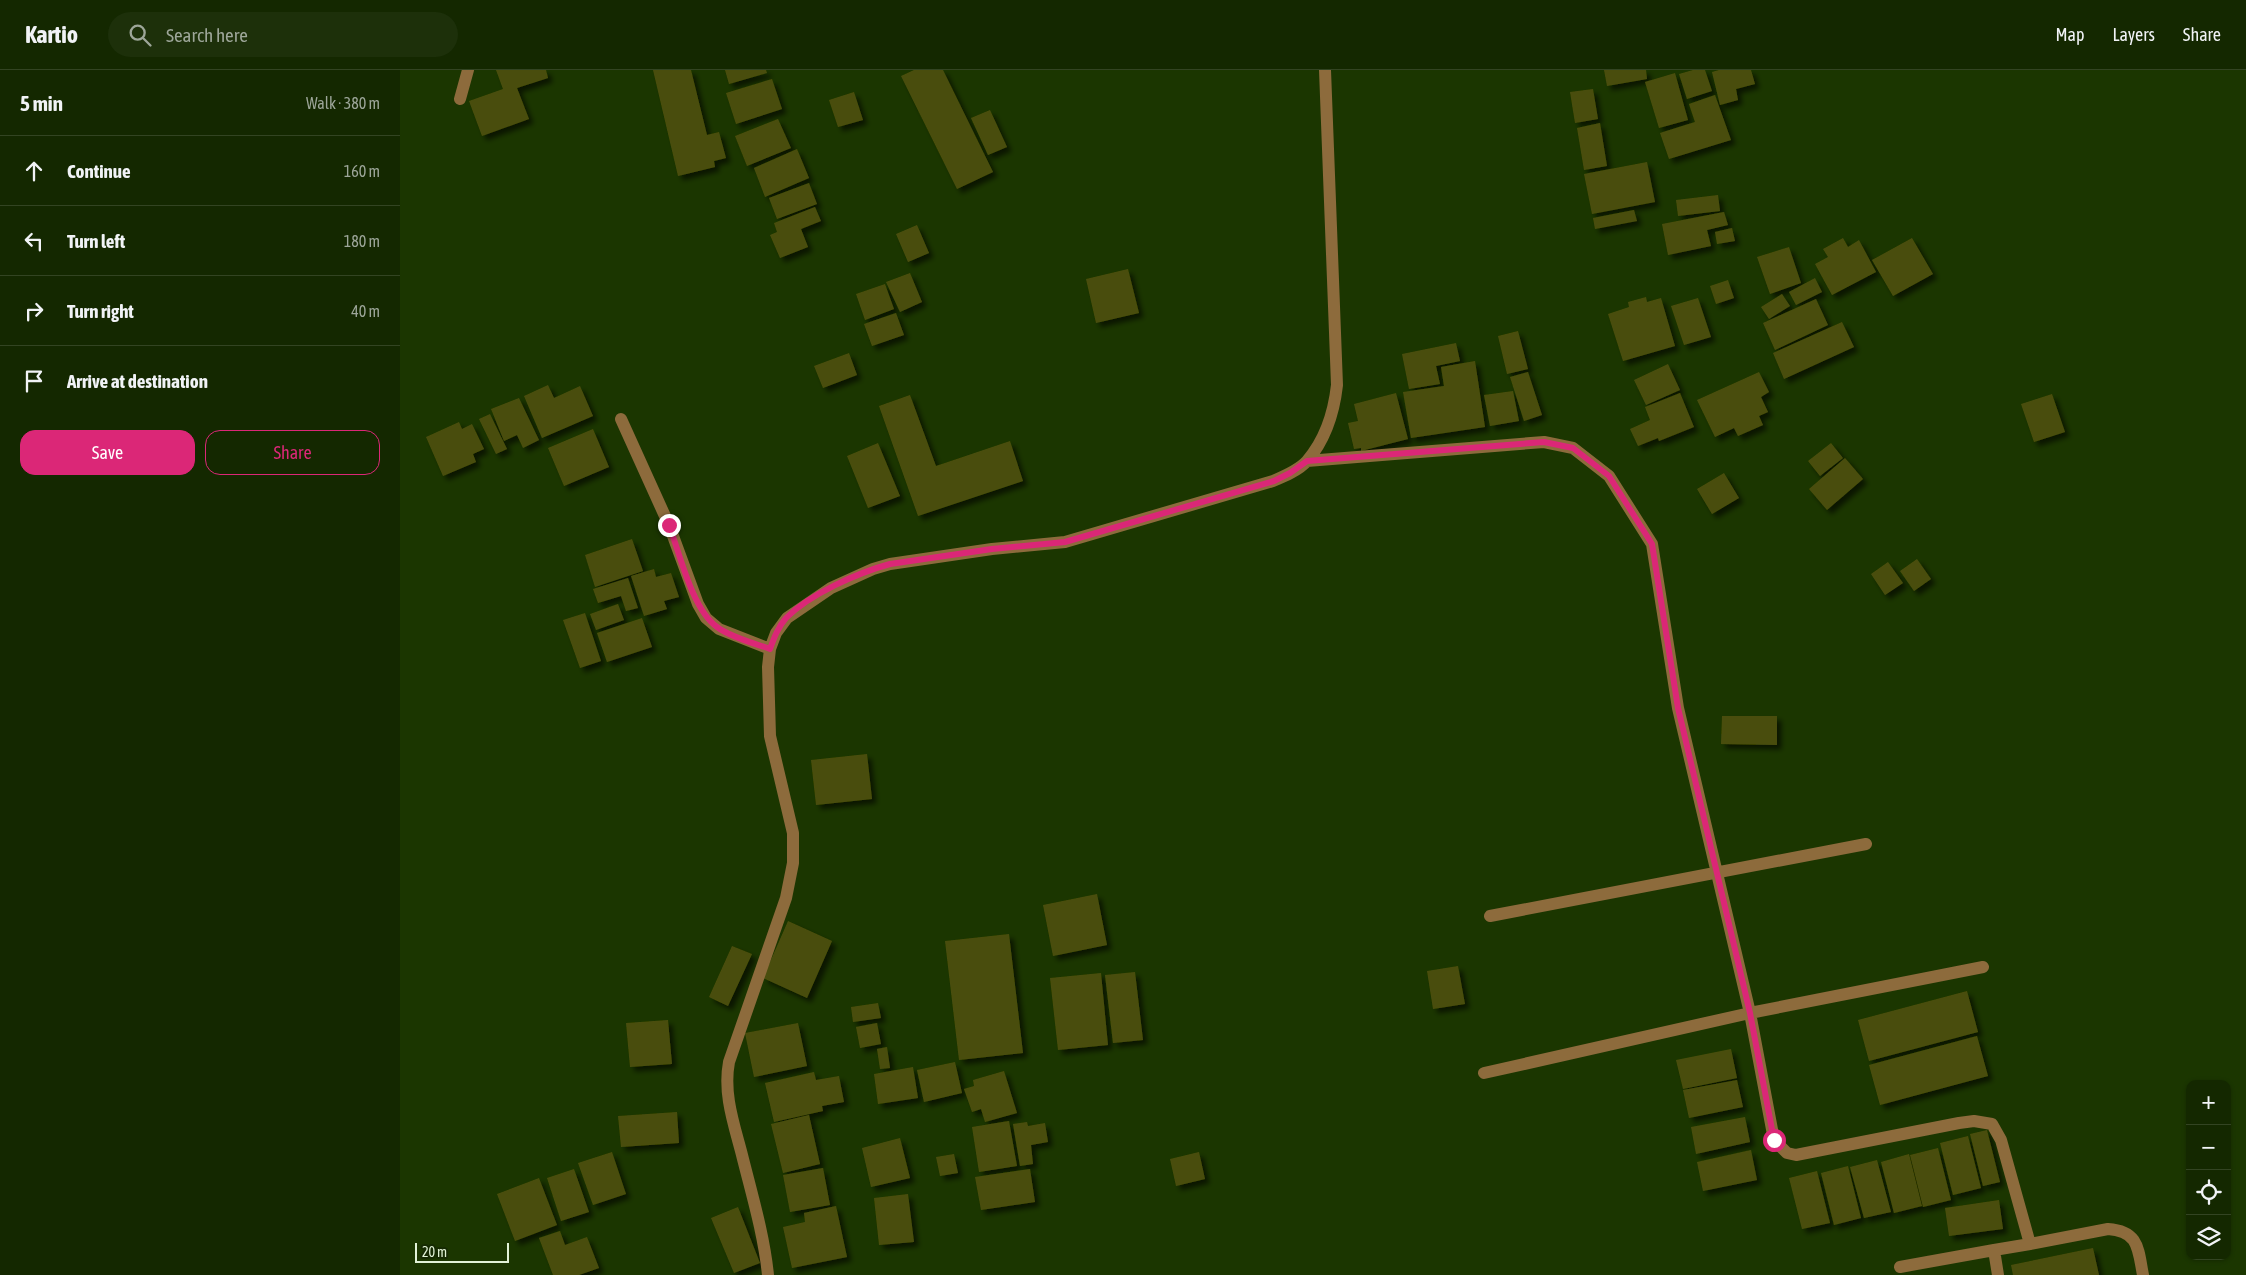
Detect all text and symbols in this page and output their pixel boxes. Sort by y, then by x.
search box [108,12,458,57]
text: Kartio [25,21,78,48]
icon: search [126,21,154,49]
text: Search here [166,24,248,46]
text: Map [2055,24,2084,45]
text: Layers [2112,24,2155,45]
text: Share [2183,24,2221,45]
text: 5 min [20,91,63,115]
text: Walk · 380 m [306,94,380,112]
icon: ahead [20,157,48,185]
text: Continue [67,160,131,182]
text: 160 m [344,162,380,180]
icon: left [20,227,48,255]
text: Turn left [67,230,125,252]
text: 180 m [344,232,380,250]
icon: right [20,297,48,325]
text: Turn right [67,300,134,322]
text: 40 m [351,302,380,320]
icon: arrive [20,367,48,395]
text: Arrive at destination [67,370,208,392]
button: Save [20,430,195,475]
button: Share [205,430,380,475]
route end [658,514,681,537]
map controls [2186,1080,2231,1260]
button: + [2186,1080,2231,1125]
button: − [2186,1125,2231,1170]
route start [1763,1129,1786,1152]
button: locate [2186,1170,2231,1215]
button: layers [2186,1215,2231,1260]
scale bar [415,1240,509,1263]
text: 20 m [422,1244,447,1260]

